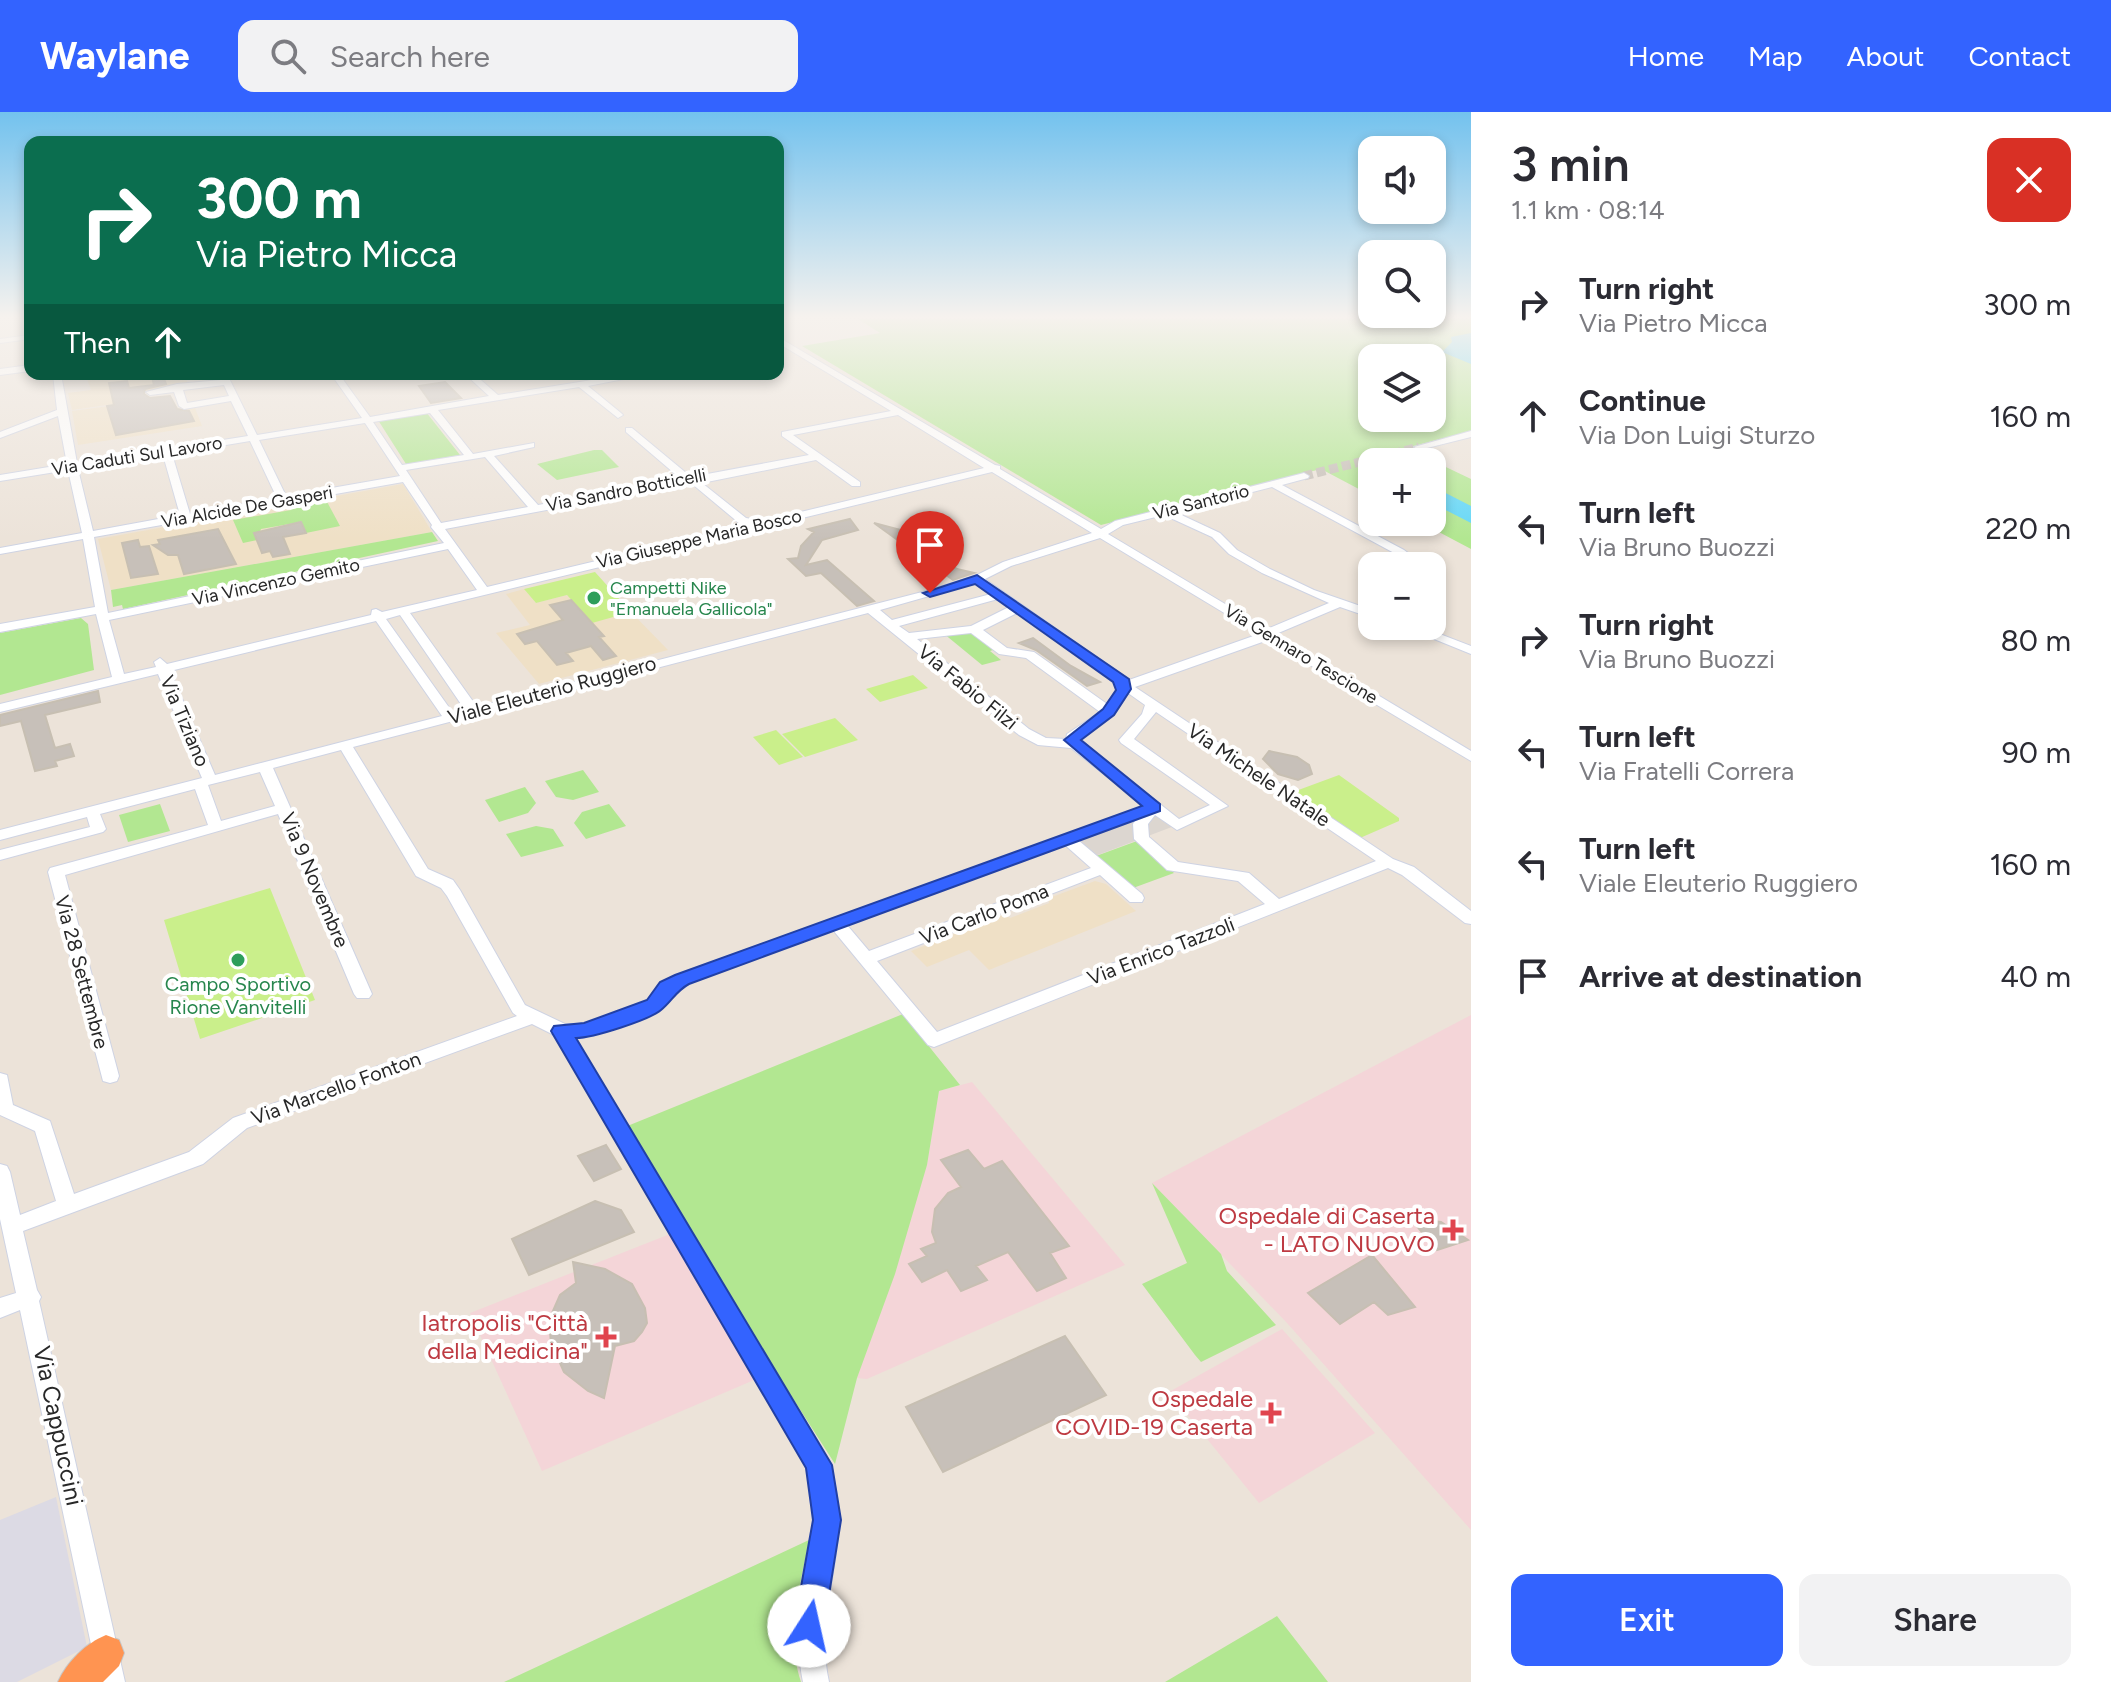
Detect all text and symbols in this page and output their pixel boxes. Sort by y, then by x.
search box [238,20,798,92]
text: Waylane [40,33,190,79]
icon: search [266,34,310,78]
text: Search here [330,38,490,75]
text: Home [1628,39,1704,73]
text: Map [1748,39,1803,73]
text: About [1847,39,1924,73]
text: Contact [1968,39,2071,73]
text: 3 min [1511,135,1630,193]
map controls [1358,136,1446,640]
button: sound [1358,136,1446,224]
button: close [1987,138,2071,222]
text: 300 m [196,165,362,232]
icon: right [64,168,168,272]
text: 1.1 km · 08:14 [1511,194,1665,226]
text: Via Pietro Micca [196,233,457,276]
button: search [1358,240,1446,328]
text: Turn right [1579,270,1714,307]
icon: right [1511,282,1555,326]
text: 300 m [1983,286,2071,323]
text: Via Pietro Micca [1579,307,1768,339]
icon: ahead [146,320,190,364]
text: Then [64,324,130,361]
button: layers [1358,344,1446,432]
text: Continue [1579,382,1706,419]
icon: ahead [1511,394,1555,438]
text: 160 m [1989,398,2071,435]
text: Via Don Luigi Sturzo [1579,419,1815,451]
street label: Via Caduti Sul Lavoro [50,432,224,480]
button: + [1358,448,1446,536]
street label: Via Sandro Botticelli [544,464,708,516]
street label: Via Santorio [1151,479,1251,525]
street label: Via Alcide De Gasperi [160,481,334,533]
text: Turn left [1579,494,1696,531]
street label: Via Giuseppe Maria Bosco [594,505,804,573]
icon: left [1511,506,1555,550]
text: 220 m [1985,510,2071,547]
pin [896,511,964,593]
icon: arrive [908,523,952,567]
text: Via Bruno Buozzi [1579,531,1775,563]
button: − [1358,552,1446,640]
street label: Via Vincenzo Gemito [190,554,362,610]
place label: Campetti Nike "Emanuela Gallicola" [610,577,772,620]
marker: Campetti Nike "Emanuela Gallicola" [585,589,603,607]
street label: Via Gennaro Tescione [1220,599,1382,709]
text: Turn right [1579,606,1714,643]
icon: right [1511,618,1555,662]
text: 80 m [2000,622,2071,659]
street label: Via Fabio Filzi [913,639,1023,735]
text: Via Bruno Buozzi [1579,643,1775,675]
street label: Viale Eleuterio Ruggiero [445,651,659,729]
street label: Via Tiziano [155,672,215,770]
street label: Via Michele Natale [1183,718,1335,832]
text: Turn left [1579,718,1696,755]
icon: left [1511,730,1555,774]
text: 90 m [2002,734,2071,771]
text: Via Fratelli Correra [1579,755,1794,787]
street label: Via 9 Novembre [276,809,354,951]
text: Turn left [1579,830,1696,867]
icon: left [1511,842,1555,886]
text: 160 m [1989,846,2071,883]
text: Viale Eleuterio Ruggiero [1579,867,1858,899]
street label: Via Carlo Poma [916,878,1052,950]
street label: Via 28 Settembre [50,893,114,1051]
street label: Via Enrico Tazzoli [1084,912,1238,990]
marker: Campo Sportivo Rione Vanvitelli [229,951,247,969]
icon: arrive [1511,954,1555,998]
text: Arrive at destination [1579,958,1862,995]
text: 40 m [2000,958,2071,995]
place label: Campo Sportivo Rione Vanvitelli [165,972,311,1019]
street label: Via Marcello Fonton [248,1046,424,1130]
place label: Ospedale di Caserta - LATO NUOVO [1219,1201,1435,1258]
marker: Ospedale di Caserta - LATO NUOVO [1442,1219,1464,1241]
place label: Iatropolis "Città della Medicina" [421,1308,588,1365]
marker: Iatropolis "Città della Medicina" [595,1326,617,1348]
street label: Via Cappuccini [27,1344,90,1508]
place label: Ospedale COVID-19 Caserta [1055,1384,1253,1441]
marker: Ospedale COVID-19 Caserta [1260,1402,1282,1424]
button: Exit [1511,1574,1783,1666]
button: Share [1799,1574,2071,1666]
position arrow [767,1584,851,1668]

